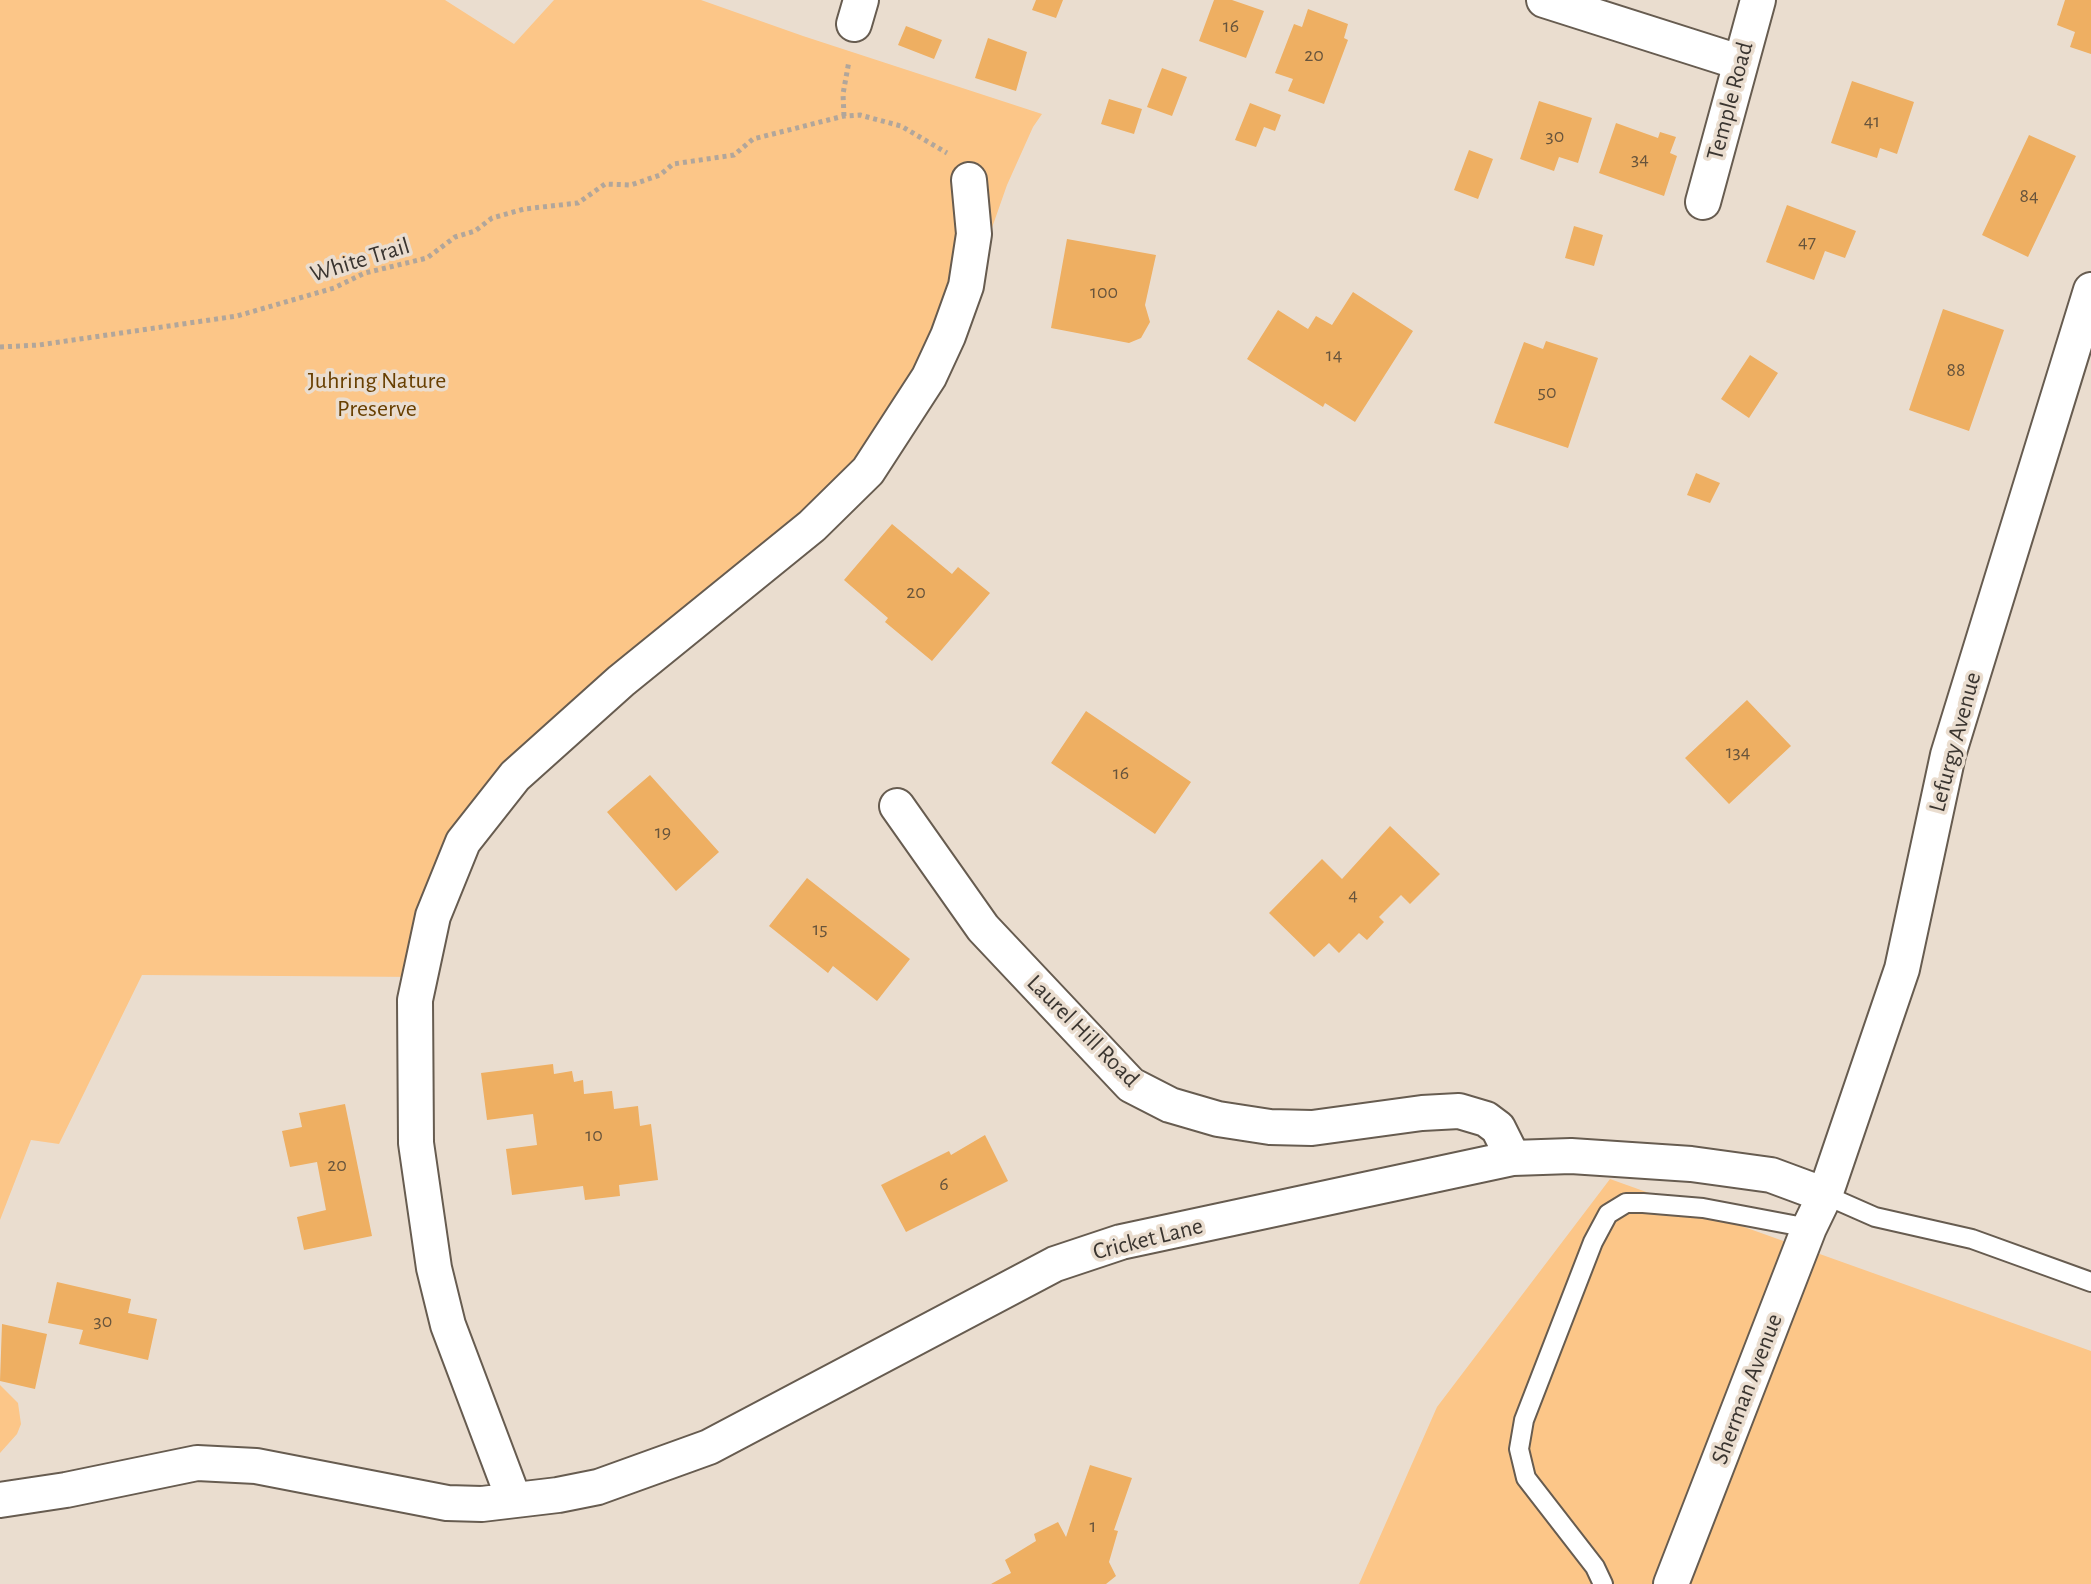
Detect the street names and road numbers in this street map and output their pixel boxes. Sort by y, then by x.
street label: Temple Road [1700,39,1760,163]
street label: White Trail [307,231,413,289]
street label: Lefurgy Avenue [1923,669,1987,815]
street label: Laurel Hill Road [1021,969,1145,1093]
street label: Cricket Lane [1090,1211,1206,1267]
street label: Sherman Avenue [1705,1310,1789,1468]

